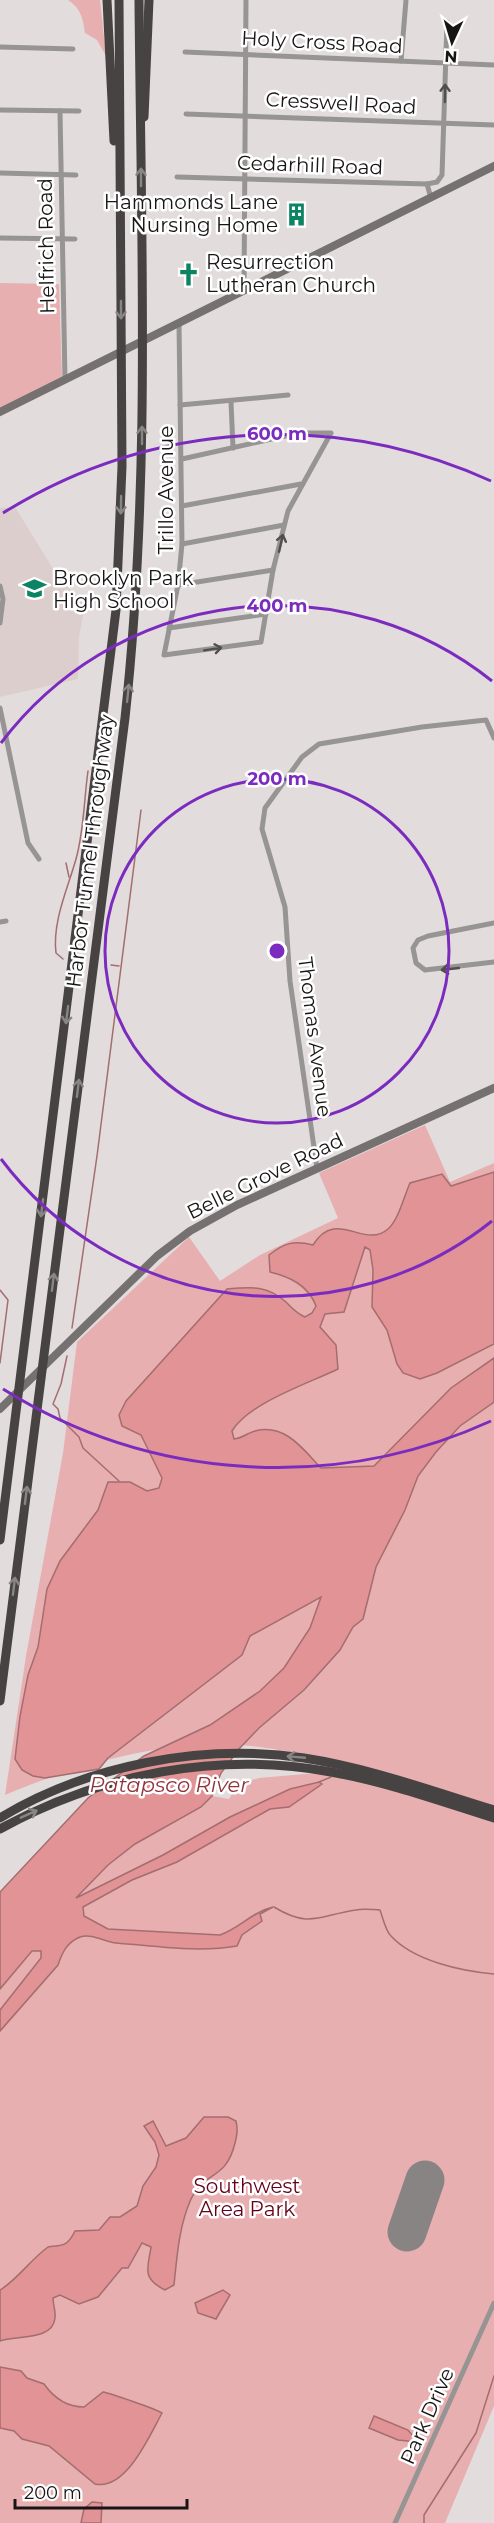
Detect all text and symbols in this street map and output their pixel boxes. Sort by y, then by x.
north arrow [422,12,482,72]
street label: Holy Cross Road [241,26,403,58]
text: N [444,47,458,66]
one-way arrow [440,84,451,104]
street label: Cresswell Road [265,87,417,119]
street label: Cedarhill Road [237,150,383,180]
one-way arrow [135,168,147,188]
street label: Helfrich Road [33,178,59,314]
place label: Hammonds Lane Nursing Home [104,190,278,237]
building icon: Hammonds Lane Nursing Home [283,201,309,227]
place label: Resurrection Lutheran Church [206,250,376,297]
church icon: Resurrection Lutheran Church [175,261,201,287]
one-way arrow [115,300,127,320]
text: 600 m [247,423,307,445]
one-way arrow [137,426,148,446]
street label: Trillo Avenue [154,426,178,554]
one-way arrow [115,495,127,515]
one-way arrow [275,534,287,553]
place label: Brooklyn Park High School [53,566,194,613]
school or university icon: Brooklyn Park High School [22,576,48,602]
text: 400 m [247,595,307,617]
one-way arrow [202,644,222,655]
one-way arrow [123,683,134,703]
street label: Harbor Tunnel Throughway [61,713,119,989]
text: 200 m [247,768,307,790]
centre of rings [267,941,287,961]
street label: Thomas Avenue [293,956,337,1118]
one-way arrow [441,964,461,975]
one-way arrow [61,1004,72,1024]
one-way arrow [73,1079,84,1099]
street label: Belle Grove Road [183,1128,347,1224]
one-way arrow [36,1198,47,1218]
one-way arrow [48,1272,59,1292]
one-way arrow [20,1486,31,1505]
one-way arrow [9,1577,20,1597]
one-way arrow [286,1751,306,1762]
water label: Patapsco River [89,1772,249,1797]
one-way arrow [20,1808,38,1819]
park label: Southwest Area Park [194,2174,300,2221]
street label: Park Drive [395,2364,459,2468]
scale bar [15,2472,188,2510]
text: 200 m [24,2482,82,2504]

